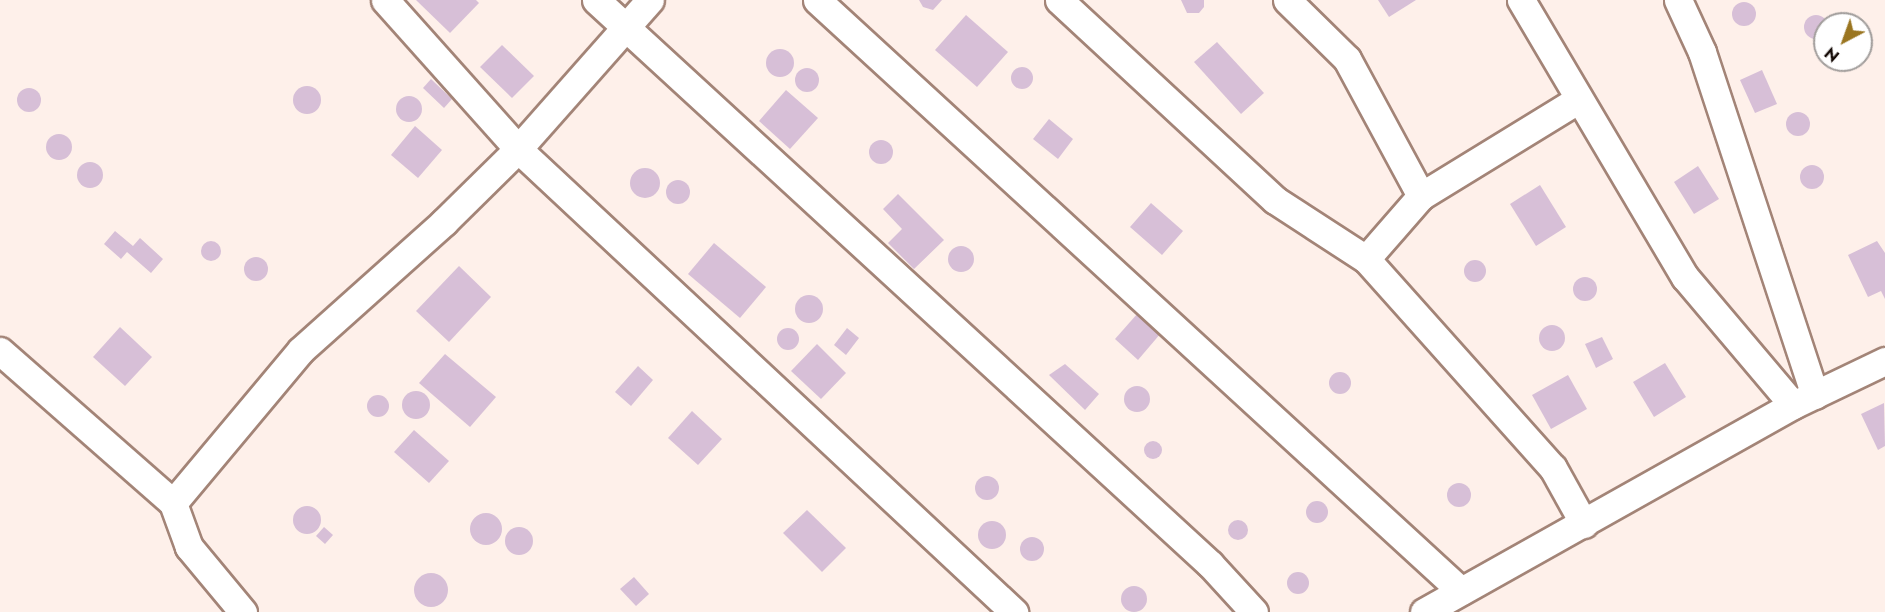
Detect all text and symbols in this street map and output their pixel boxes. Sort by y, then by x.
north arrow [1813,12,1873,72]
text: N [1820,42,1845,67]

